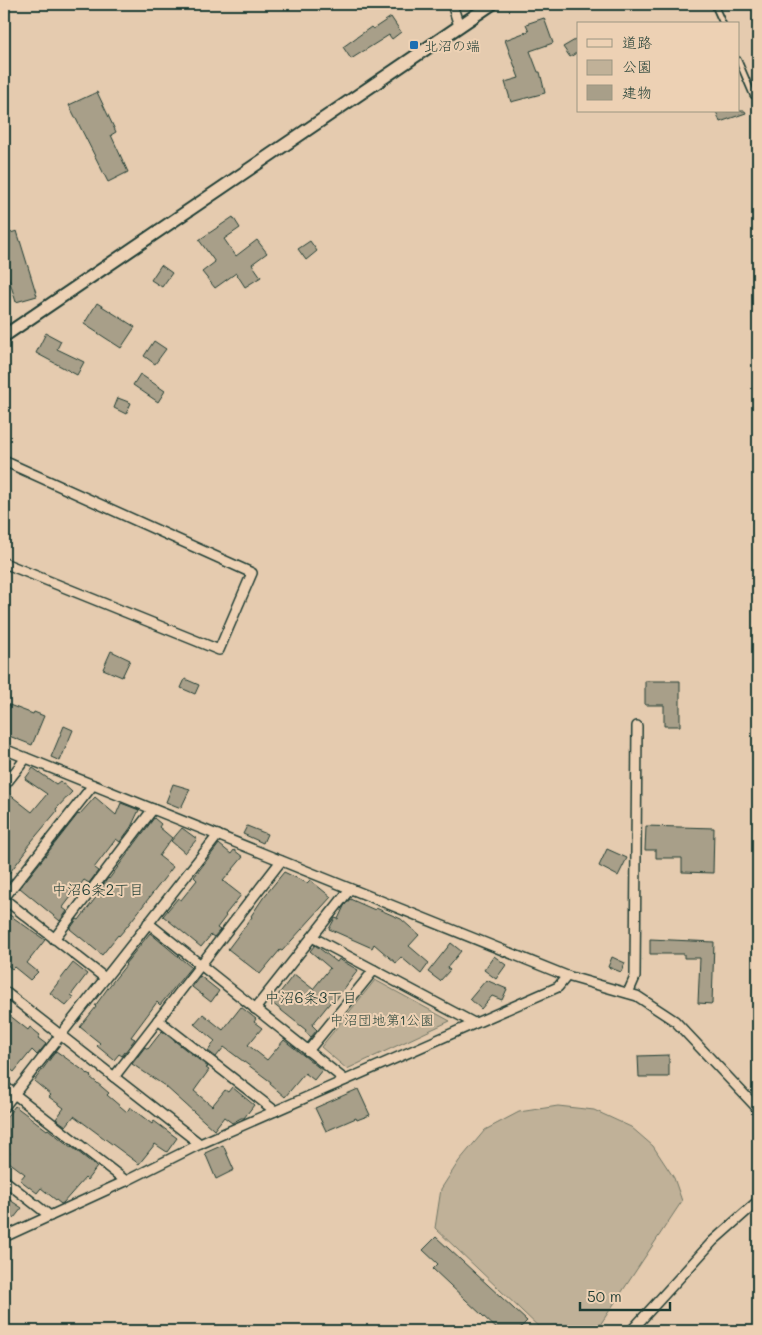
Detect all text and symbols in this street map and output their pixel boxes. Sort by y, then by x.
legend [577,22,740,112]
text: 道路 [622,32,652,52]
place label: 北沼の端 [424,36,480,55]
marker: 北沼の端 [408,39,420,51]
text: 公園 [622,56,652,76]
text: 建物 [622,82,652,102]
district label: 中沼6条2丁目 [52,879,144,899]
district label: 中沼6条3丁目 [265,987,357,1007]
park label: 中沼団地第1公園 [330,1010,434,1029]
scale bar [580,1280,670,1312]
text: 50 m [587,1286,622,1306]

